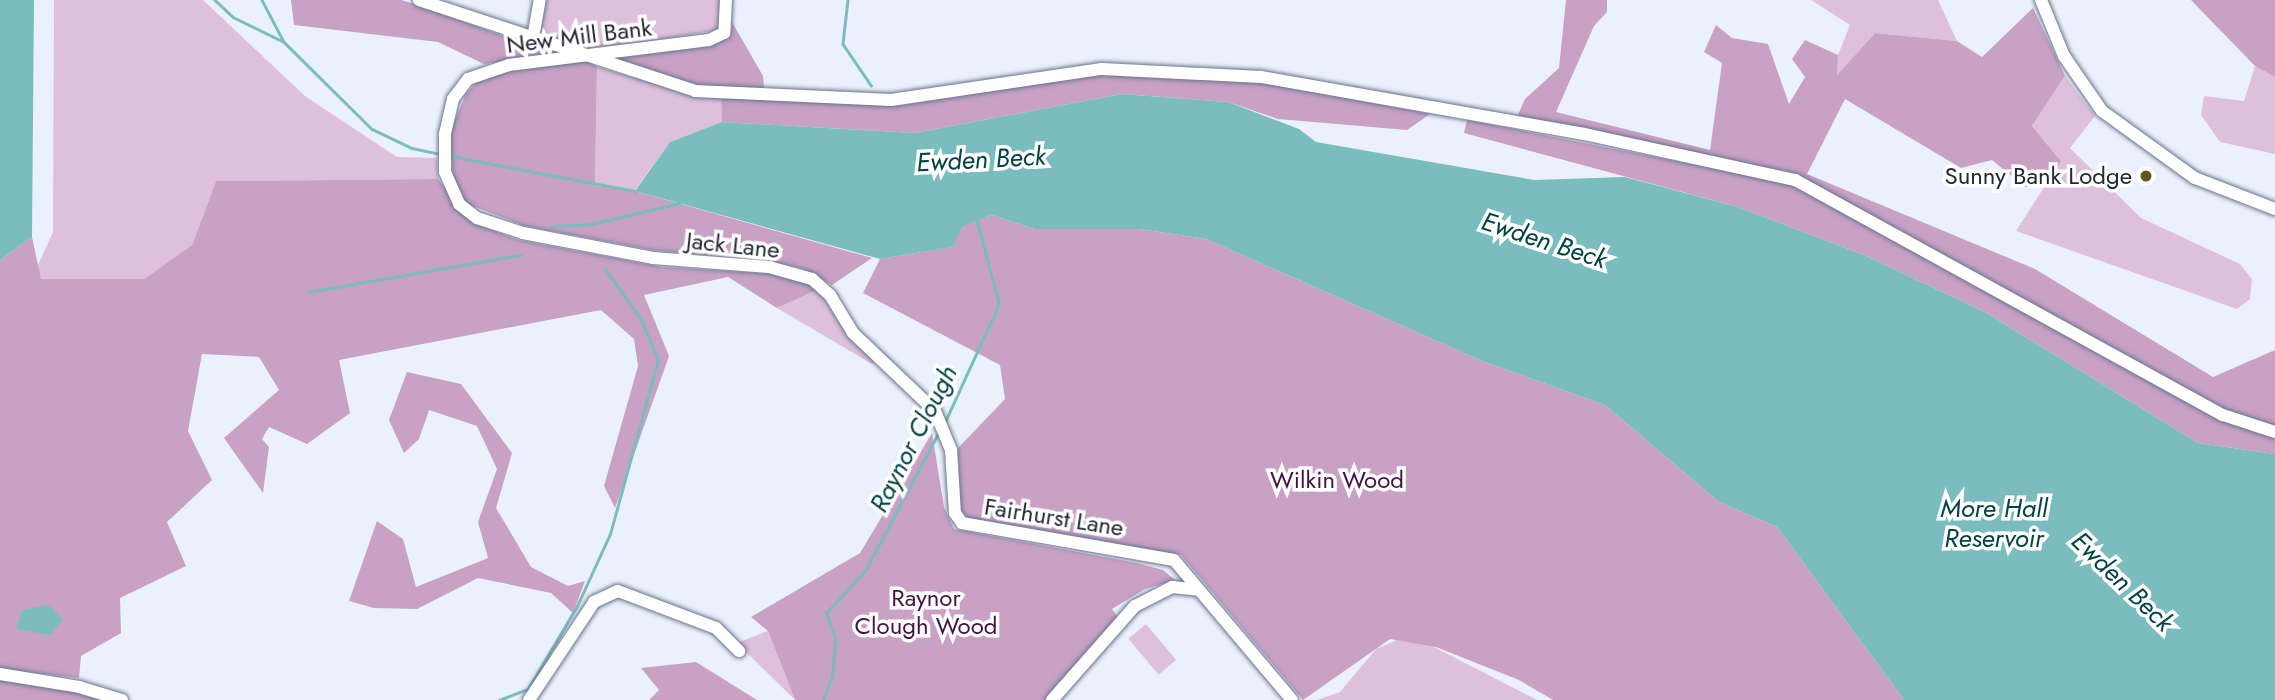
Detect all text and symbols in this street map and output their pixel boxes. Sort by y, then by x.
street label: New Mill Bank [505,13,653,59]
water label: Ewden Beck [915,141,1047,179]
place label: Sunny Bank Lodge [1944,162,2132,190]
marker: Sunny Bank Lodge [2138,168,2154,184]
water label: Ewden Beck [1477,206,1611,276]
street label: Jack Lane [685,226,781,264]
water label: Raynor Clough [864,360,964,518]
park label: Wilkin Wood [1270,466,1404,494]
street label: Fairhurst Lane [982,492,1126,542]
water label: More Hall Reservoir [1940,493,2048,554]
water label: Ewden Beck [2064,526,2180,638]
park label: Raynor Clough Wood [855,584,997,640]

